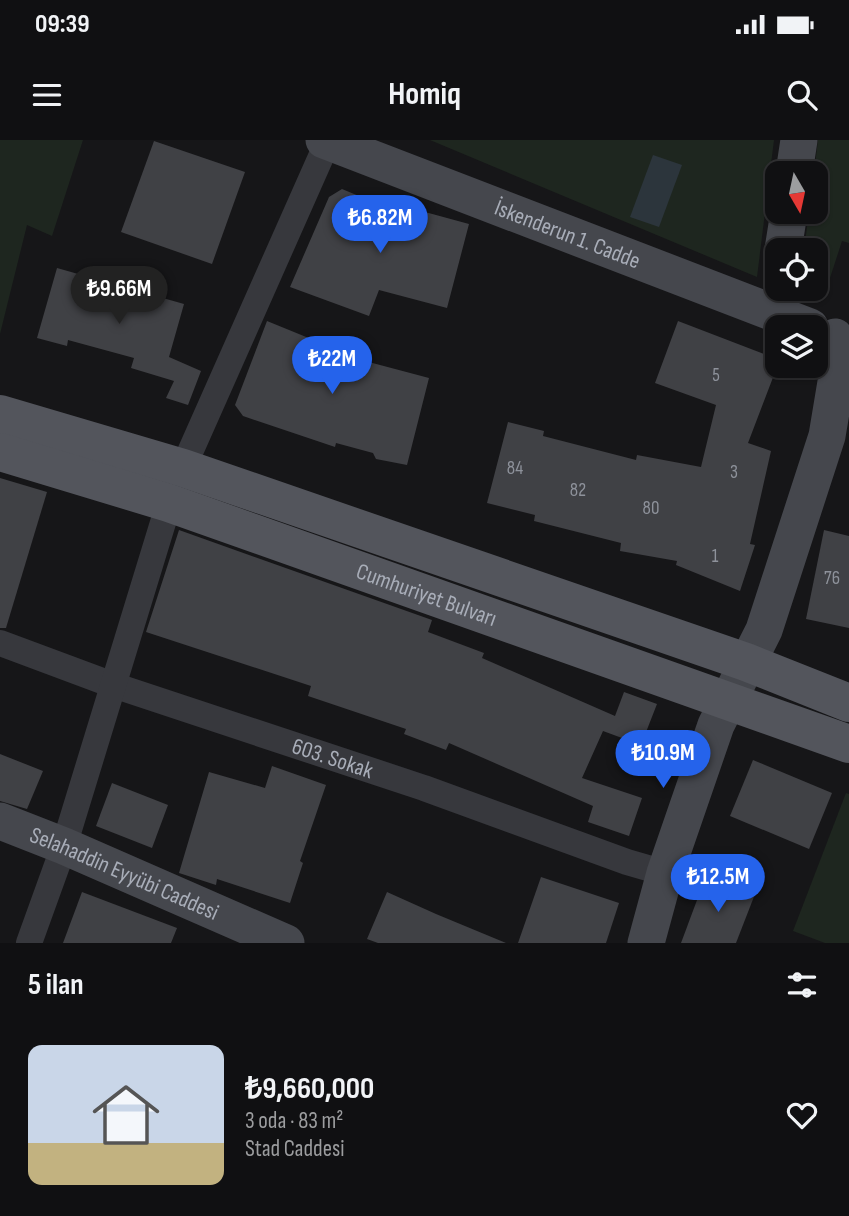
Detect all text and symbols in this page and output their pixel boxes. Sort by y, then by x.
text: 09:39 [35,9,89,40]
text: Homiq [388,75,461,114]
icon: menu [28,76,66,114]
icon: search [783,76,821,114]
north arrow [765,161,828,224]
map controls [765,161,828,378]
street label: İskenderun 1. Cadde [490,194,644,275]
pin: ₺6.82M [323,195,437,255]
text: ₺6.82M [348,204,412,232]
button: locate [765,238,828,301]
pin: ₺9.66M [62,267,176,326]
text: ₺9.66M [87,275,151,303]
button: layers [765,315,828,378]
pin: ₺22M [291,336,373,396]
text: ₺22M [308,345,356,373]
house number: 5 [712,364,720,387]
house number: 84 [507,457,523,480]
house number: 3 [730,461,738,484]
house number: 82 [570,479,586,502]
house number: 80 [643,497,659,520]
house number: 1 [712,545,719,568]
street label: Cumhuriyet Bulvarı [353,558,500,633]
house number: 76 [824,567,840,590]
pin: ₺10.9M [606,730,720,790]
street label: 603. Sokak [288,732,377,785]
text: ₺10.9M [632,739,694,767]
street label: Selahaddin Eyyübi Caddesi [26,821,223,927]
pin: ₺12.5M [661,854,775,914]
text: ₺12.5M [687,863,749,891]
icon: filters [783,966,821,1004]
text: 5 ilan [28,967,84,1003]
text: ₺9,660,000 [245,1071,374,1107]
icon: home [84,1073,168,1157]
icon: heart [783,1096,821,1134]
text: 3 oda · 83 m² [245,1107,343,1135]
text: Stad Caddesi [245,1135,344,1163]

